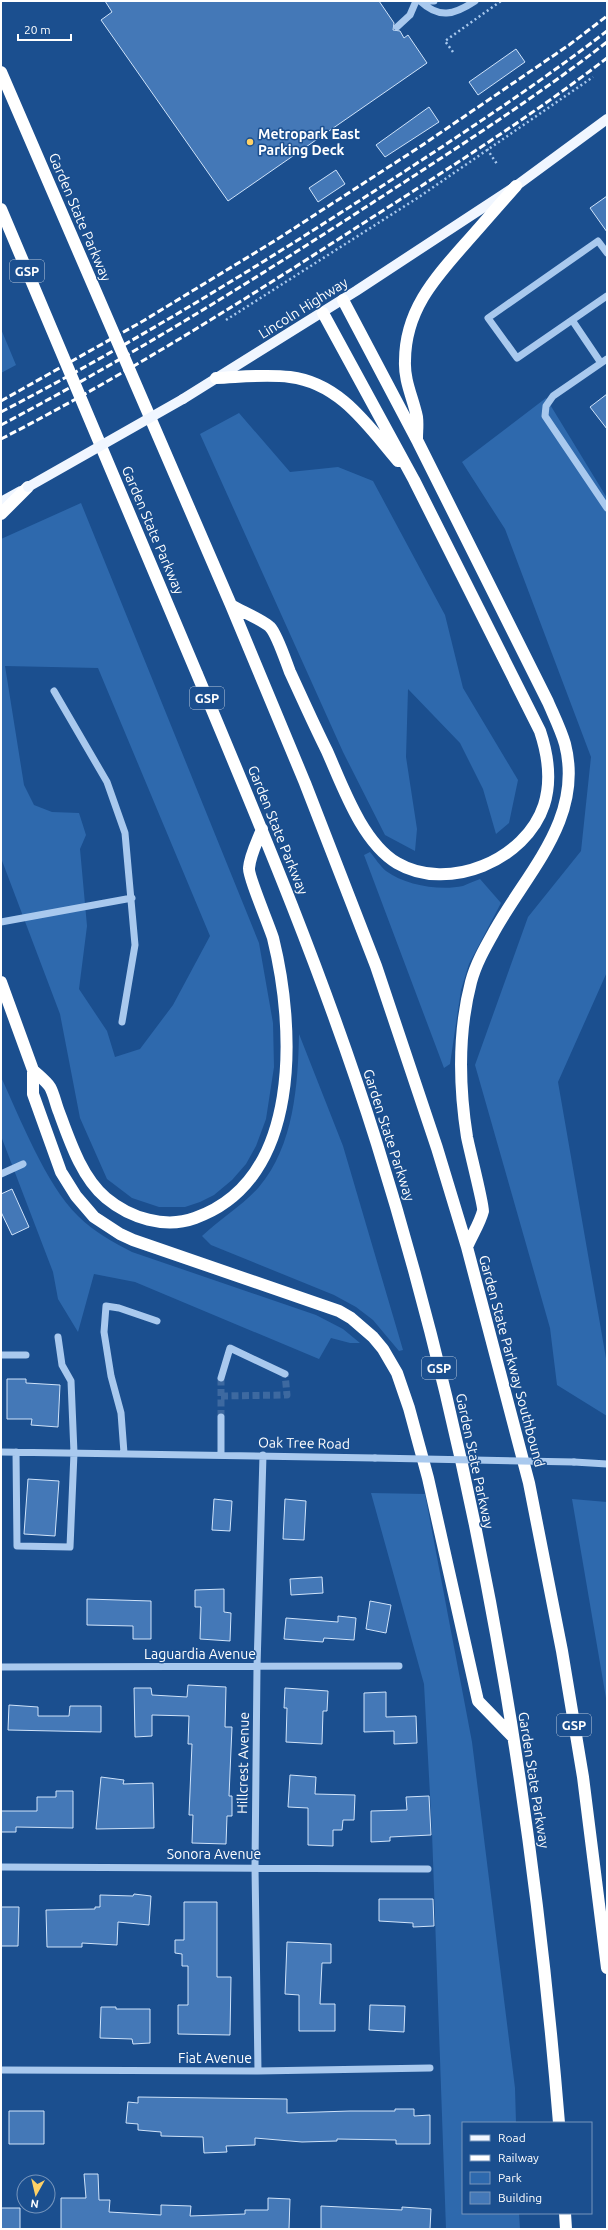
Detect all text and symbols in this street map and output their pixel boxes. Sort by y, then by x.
scale bar [18,16,71,42]
text: 20 m [24,23,51,36]
place label: Metropark East Parking Deck [258,126,360,158]
marker: Metropark East Parking Deck [245,137,255,147]
street label: Garden State Parkway [46,150,114,284]
road number: GSP [10,260,44,282]
street label: Lincoln Highway [255,274,351,342]
street label: Garden State Parkway [119,463,187,597]
road number: GSP [190,687,224,709]
street label: Garden State Parkway [245,763,311,897]
street label: Garden State Parkway [360,1067,418,1203]
street label: Garden State Parkway Southbound [476,1253,548,1469]
road number: GSP [422,1357,456,1379]
street label: Garden State Parkway [452,1392,498,1530]
street label: Oak Tree Road [258,1434,350,1452]
street label: Laguardia Avenue [144,1646,256,1662]
street label: Garden State Parkway [515,1711,553,1850]
street label: Hillcrest Avenue [234,1712,252,1814]
road number: GSP [557,1714,591,1736]
street label: Sonora Avenue [167,1846,261,1862]
street label: Fiat Avenue [178,2050,252,2066]
legend [462,2122,592,2214]
text: Road [498,2131,526,2144]
text: Railway [498,2151,539,2164]
text: Park [498,2171,522,2184]
north arrow [16,2174,56,2214]
text: Building [498,2191,542,2204]
text: N [30,2197,40,2210]

